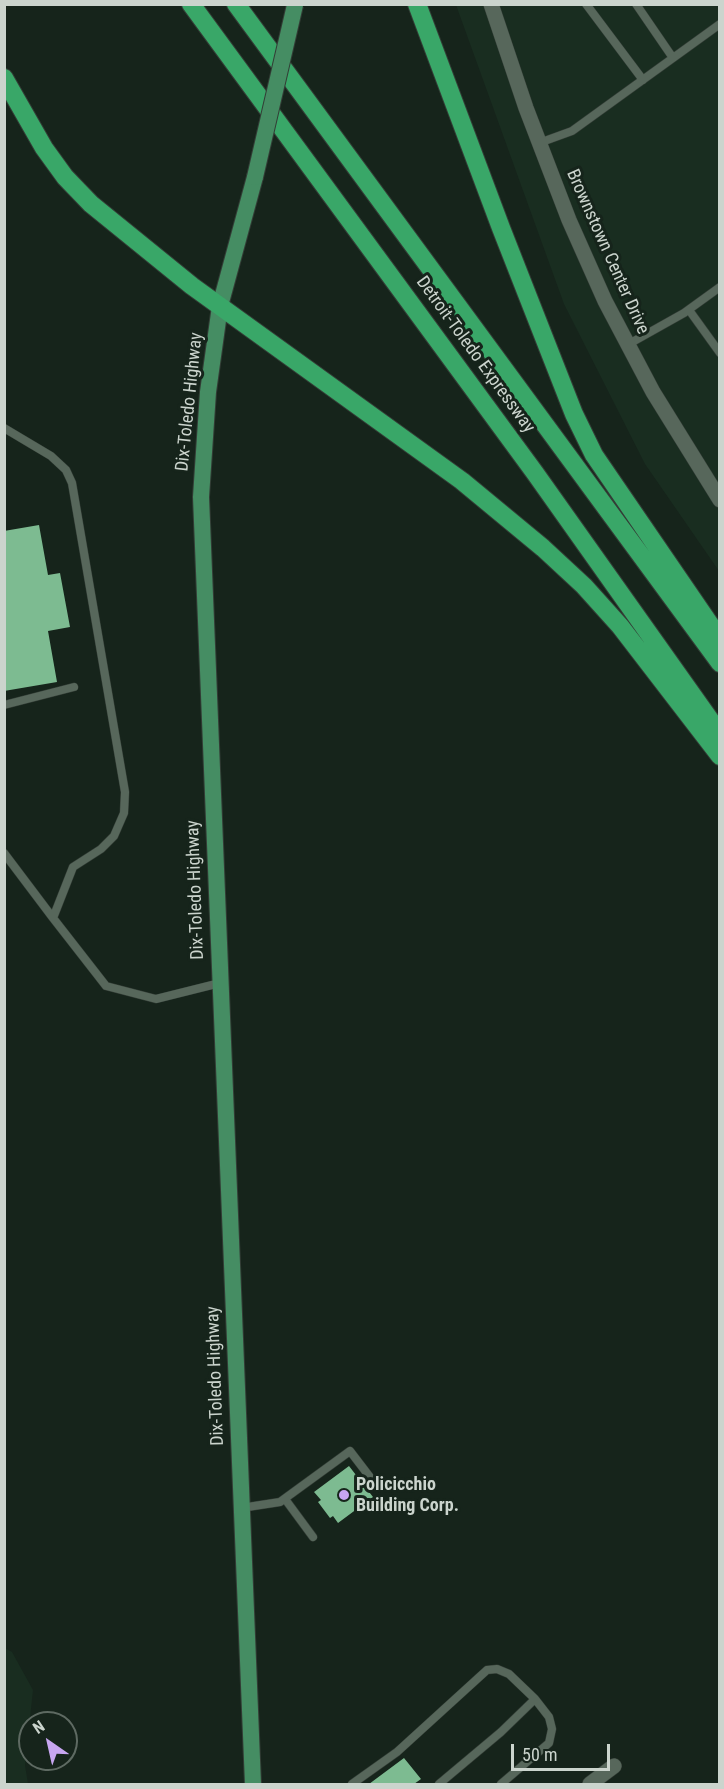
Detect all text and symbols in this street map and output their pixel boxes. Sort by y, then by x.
street label: Brownstown Center Drive [561,166,653,338]
street label: Detroit-Toledo Expressway [411,273,539,437]
street label: Dix-Toledo Highway [172,331,208,473]
street label: Dix-Toledo Highway [183,820,209,960]
street label: Dix-Toledo Highway [203,1306,229,1446]
place label: Policicchio Building Corp. [356,1474,459,1516]
marker: Policicchio Building Corp. [337,1488,351,1502]
north arrow [18,1711,78,1771]
text: N [29,1717,48,1738]
scale bar [514,1732,613,1770]
text: 50 m [522,1744,557,1765]

